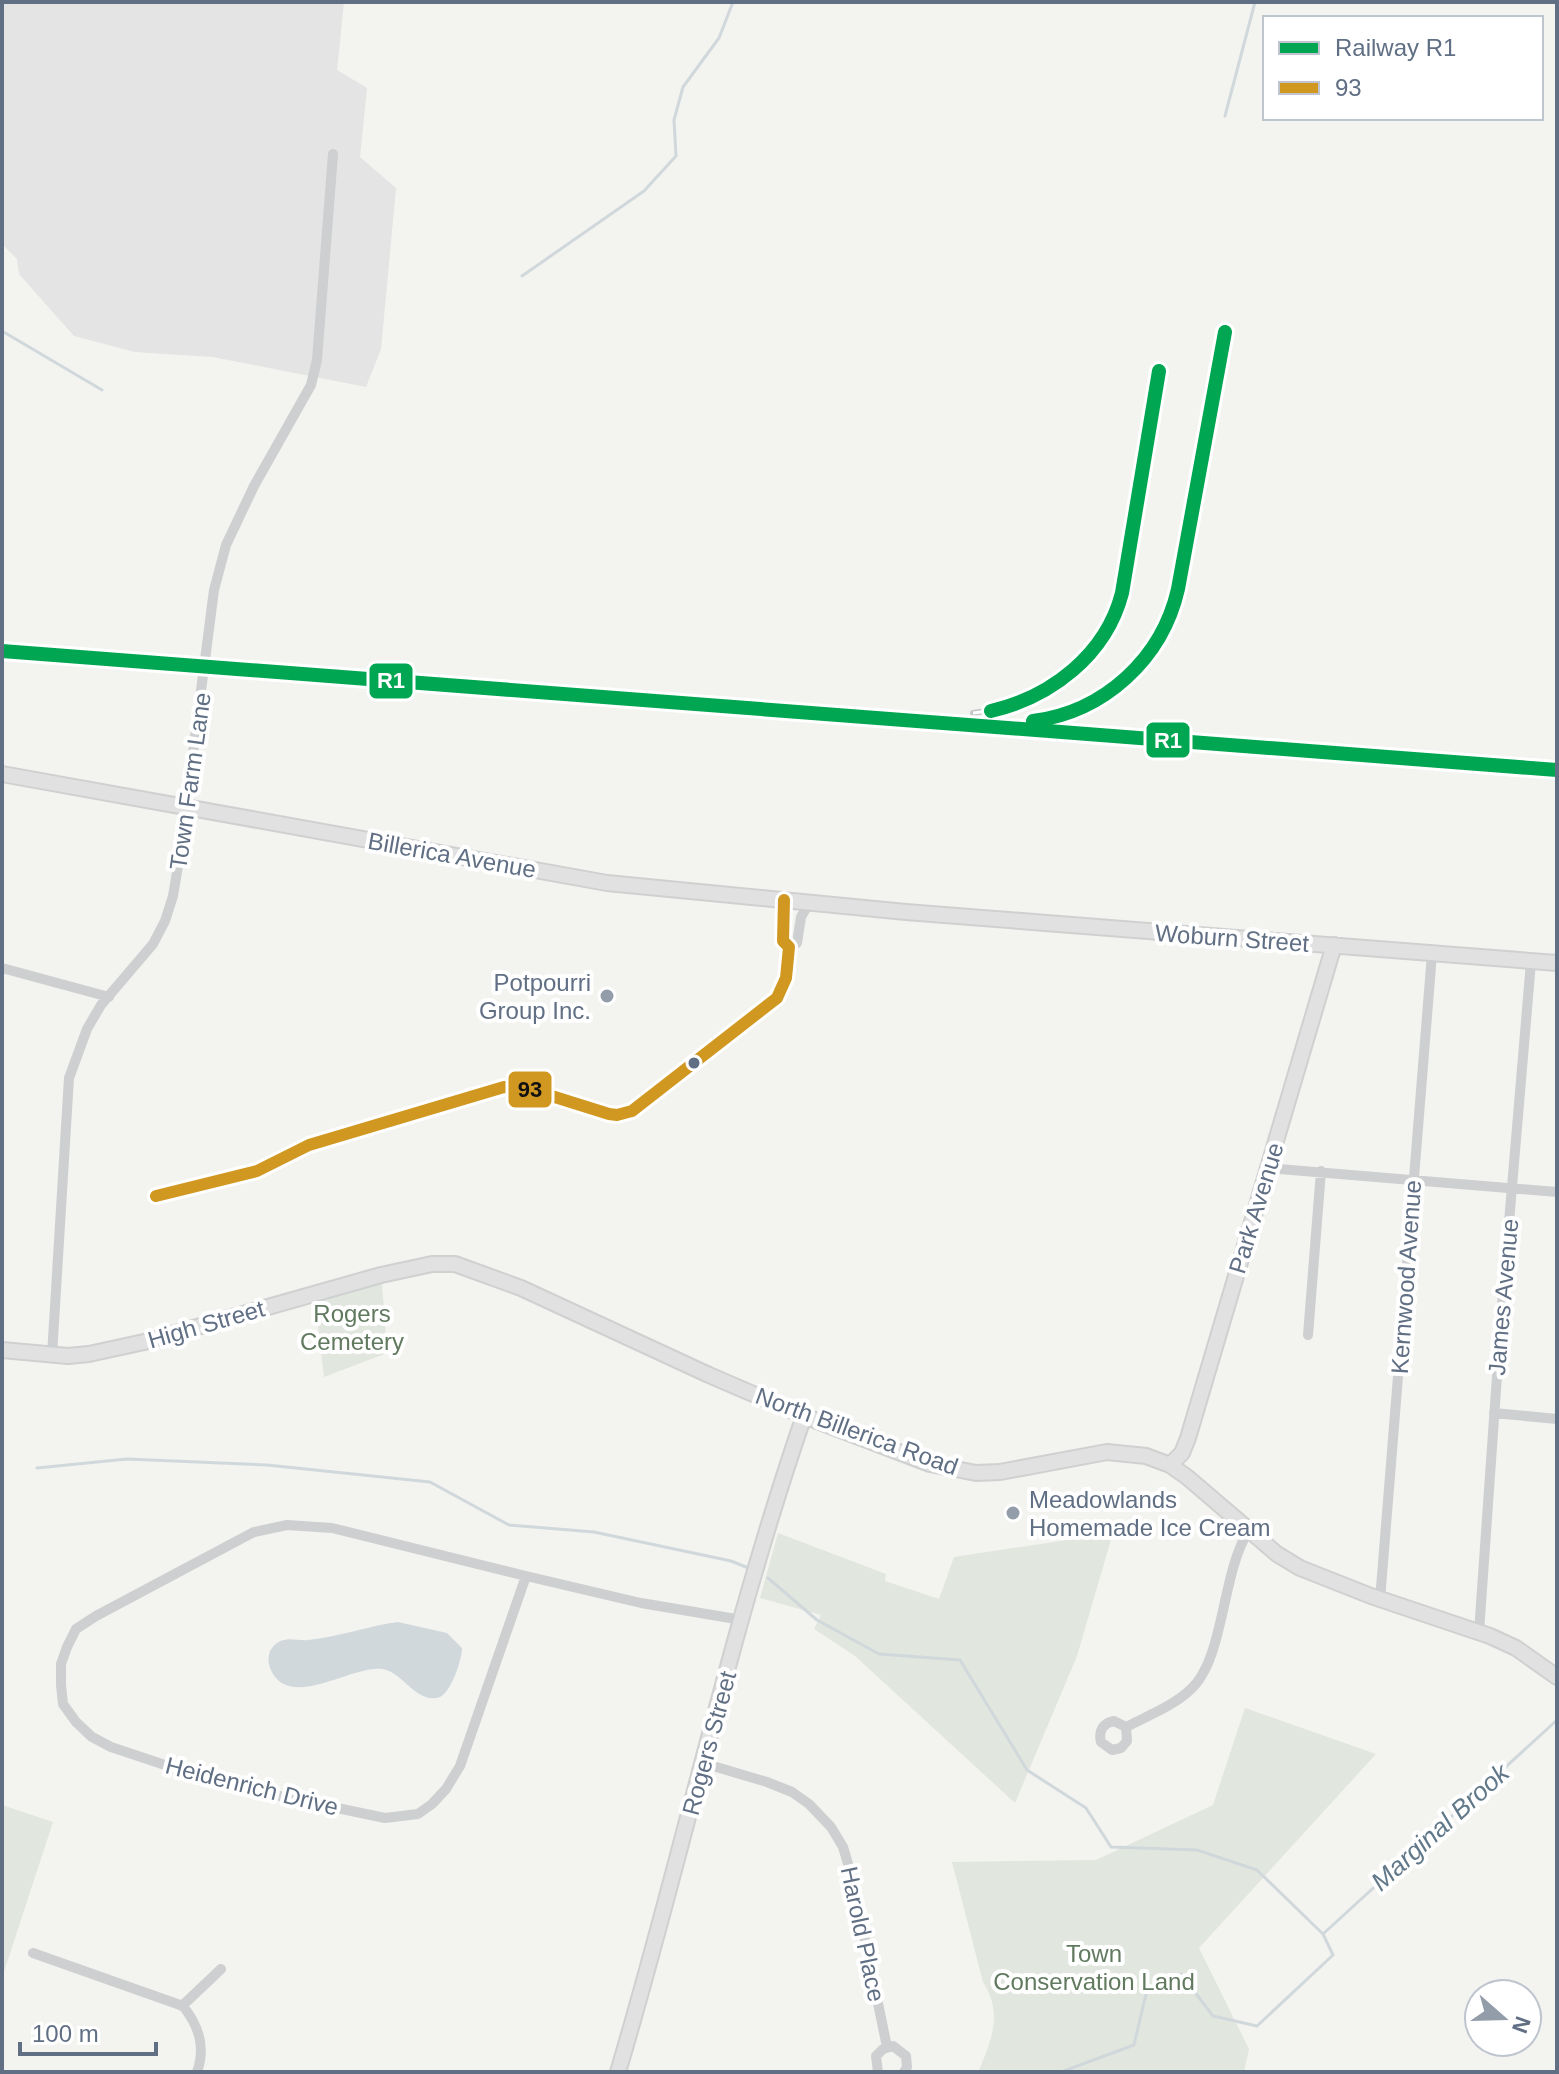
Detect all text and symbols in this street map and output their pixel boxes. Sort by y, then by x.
legend [1263,16,1543,120]
text: Railway R1 [1335,34,1456,61]
text: 93 [1335,74,1362,101]
line badge: R1 [368,662,414,700]
text: R1 [377,668,405,693]
street label: Town Farm Lane [164,691,216,871]
line badge: R1 [1145,721,1191,759]
text: R1 [1154,728,1182,753]
street label: Billerica Avenue [366,827,538,883]
street label: Woburn Street [1154,919,1310,957]
place label: Potpourri Group Inc. [479,969,591,1024]
marker: Potpourri Group Inc. [598,987,616,1005]
unlabelled marker [686,1055,702,1071]
line badge: 93 [507,1070,553,1109]
text: 93 [518,1077,542,1102]
street label: Park Avenue [1223,1139,1289,1277]
street label: Kernwood Avenue [1386,1179,1426,1375]
street label: James Avenue [1483,1218,1523,1376]
street label: High Street [145,1294,268,1354]
park label: Rogers Cemetery [300,1300,404,1355]
street label: North Billerica Road [752,1382,962,1480]
place label: Meadowlands Homemade Ice Cream [1029,1486,1270,1541]
marker: Meadowlands Homemade Ice Cream [1004,1504,1022,1522]
street label: Rogers Street [677,1668,741,1818]
street label: Heidenrich Drive [163,1751,341,1821]
water label: Marginal Brook [1365,1756,1516,1897]
street label: Harold Place [836,1864,890,2004]
park label: Town Conservation Land [993,1940,1195,1995]
north arrow [1463,1978,1543,2058]
scale bar [20,2006,156,2056]
text: N [1507,2013,1536,2036]
text: 100 m [32,2020,99,2047]

